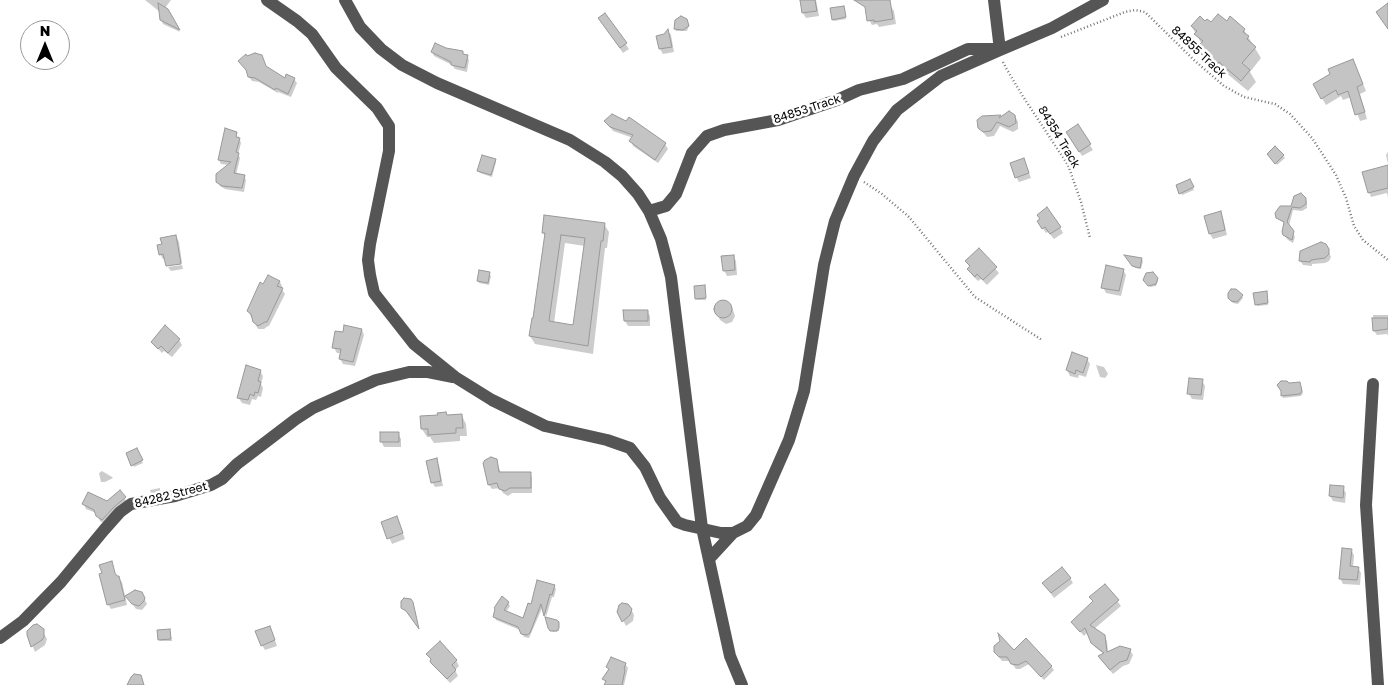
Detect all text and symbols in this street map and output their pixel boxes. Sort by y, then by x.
north arrow [20,20,70,70]
text: N [40,22,50,39]
street label: 84855 Track [1169,23,1229,81]
street label: 84853 Track [772,91,842,127]
street label: 84354 Track [1035,103,1083,171]
street label: 84282 Street [133,479,209,511]

